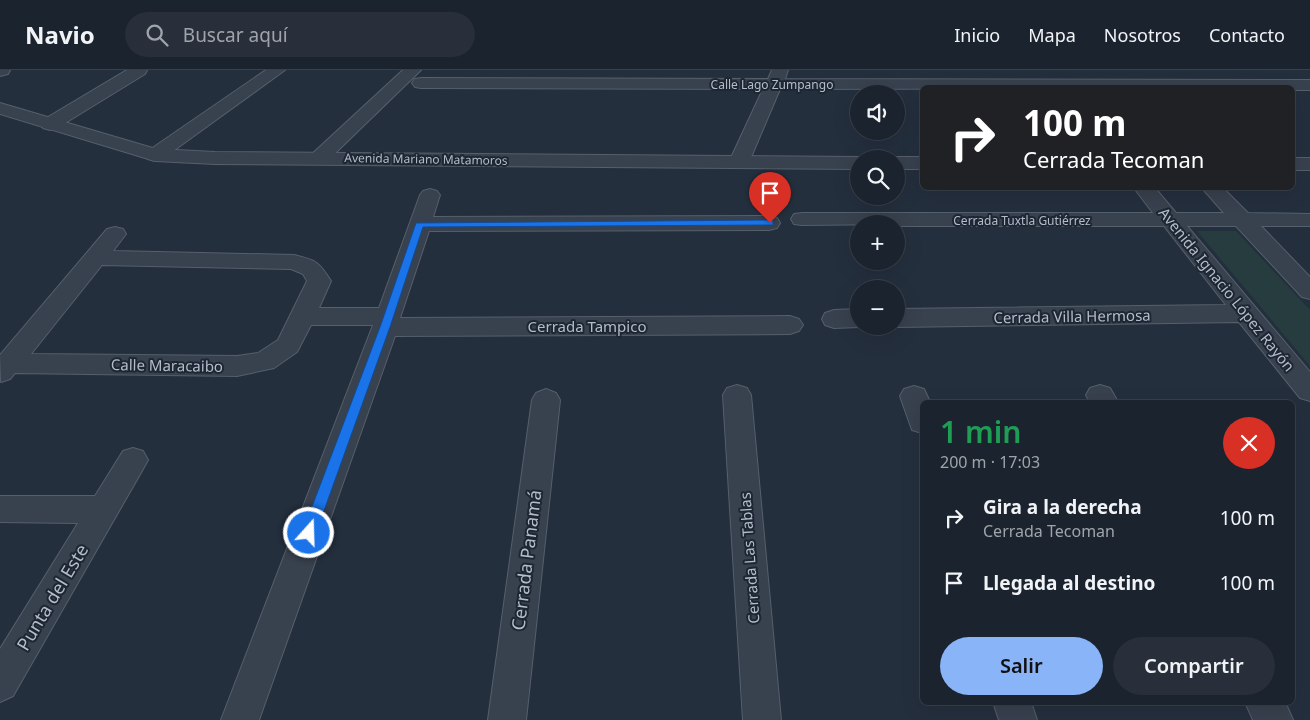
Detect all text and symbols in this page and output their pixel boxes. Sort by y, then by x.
search box [125,12,475,57]
text: Navio [25,18,95,51]
icon: search [143,21,171,49]
text: Buscar aquí [183,22,288,48]
text: Inicio [954,23,1000,47]
text: Mapa [1028,23,1076,47]
text: Nosotros [1104,23,1181,47]
text: Contacto [1209,23,1285,47]
street label: Calle Lago Zumpango [711,76,833,93]
map controls [850,85,905,335]
button: sound [850,85,905,140]
text: 100 m [1023,99,1126,146]
icon: right [940,105,1005,170]
text: Cerrada Tecoman [1023,144,1204,174]
street label: Avenida Mariano Matamoros [344,149,508,169]
button: search [850,150,905,205]
pin [749,172,791,223]
icon: arrive [756,179,784,207]
street label: Avenida Ignacio López Rayón [1155,203,1299,375]
street label: Cerrada Tuxtla Gutiérrez [953,212,1091,229]
button: + [850,215,905,270]
button: − [850,280,905,335]
street label: Cerrada Villa Hermosa [993,305,1151,327]
street label: Cerrada Tampico [528,316,646,336]
street label: Calle Maracaibo [111,354,223,376]
text: 1 min [940,411,1021,452]
button: close [1223,417,1275,469]
text: 200 m · 17:03 [940,451,1040,473]
street label: Cerrada Panamá [505,489,547,631]
street label: Cerrada Las Tablas [734,492,764,624]
text: Gira a la derecha [983,494,1142,520]
icon: right [940,504,968,532]
text: 100 m [1220,505,1275,531]
position arrow [282,506,334,558]
text: Cerrada Tecoman [983,520,1115,542]
street label: Punta del Este [11,539,93,655]
icon: arrive [940,569,968,597]
text: Llegada al destino [983,570,1155,596]
text: 100 m [1220,570,1275,596]
button: Salir [940,637,1103,695]
button: Compartir [1113,637,1275,695]

